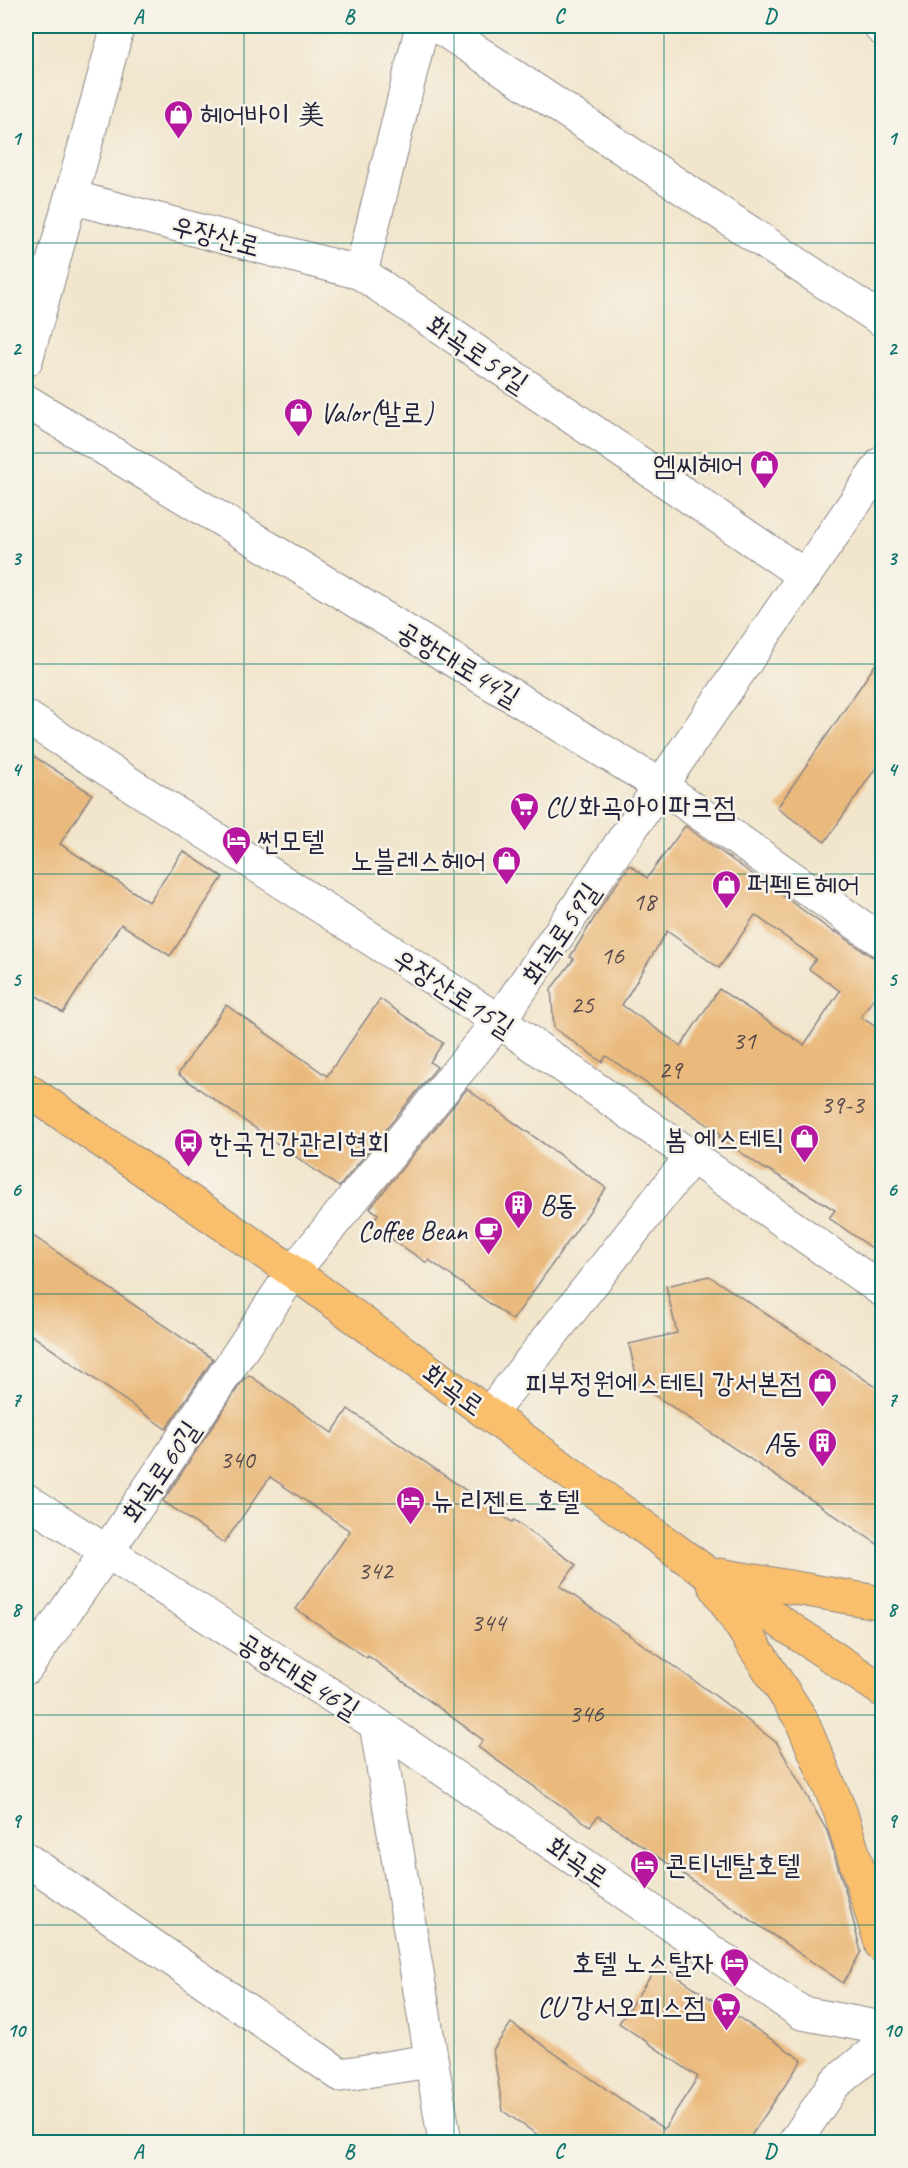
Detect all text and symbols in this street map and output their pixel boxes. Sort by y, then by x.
text: A [133,4,145,29]
text: B [344,4,356,29]
text: C [554,4,566,29]
text: D [764,4,778,29]
place label: 헤어바이 美 [200,97,325,132]
shop icon: 헤어바이 美 [163,98,195,140]
text: 1 [12,126,23,151]
text: 1 [888,126,899,151]
street label: 우장산로 [168,207,264,264]
street label: 화곡로59길 [420,307,535,400]
text: 2 [12,336,23,361]
text: 2 [888,336,899,361]
place label: Valor(발로) [320,395,435,430]
shop icon: Valor(발로) [283,396,315,438]
place label: 엠씨헤어 [653,447,743,482]
shop icon: 엠씨헤어 [748,448,780,490]
text: 3 [12,546,23,571]
text: 3 [888,546,899,571]
street label: 공항대로44길 [391,613,527,714]
text: 4 [12,757,24,782]
text: 4 [888,757,900,782]
place label: CU 화곡아이파크점 [545,789,736,824]
supermarket icon: CU 화곡아이파크점 [508,790,540,832]
place label: 썬모텔 [257,823,325,858]
hotel icon: 썬모텔 [220,824,252,866]
place label: 노블레스헤어 [351,843,486,878]
shop icon: 노블레스헤어 [491,844,523,886]
place label: 퍼펙트헤어 [747,867,860,902]
shop icon: 퍼펙트헤어 [710,868,742,910]
street label: 화곡로59길 [514,876,607,991]
house number: 18 [632,885,658,918]
house number: 16 [600,939,625,972]
street label: 우장산로15길 [386,940,521,1045]
text: 5 [12,967,23,992]
text: 5 [888,967,899,992]
house number: 25 [570,988,595,1021]
house number: 31 [732,1024,757,1057]
house number: 29 [658,1053,684,1086]
house number: 39-3 [820,1088,866,1121]
place label: 봄 에스테틱 [665,1121,784,1156]
shop icon: 봄 에스테틱 [789,1122,821,1164]
place label: 한국건강관리협회 [209,1125,389,1160]
bus stop icon: 한국건강관리협회 [172,1126,204,1168]
text: 6 [11,1177,22,1202]
text: 6 [887,1177,898,1202]
place label: B동 [540,1187,577,1222]
building icon: B동 [503,1188,535,1230]
place label: Coffee Bean [358,1213,468,1248]
cafe icon: Coffee Bean [472,1214,504,1256]
street label: 화곡로 [416,1355,491,1423]
place label: 피부정원에스테틱 강서본점 [525,1365,802,1400]
shop icon: 피부정원에스테틱 강서본점 [807,1366,839,1408]
text: 7 [12,1387,23,1412]
text: 7 [888,1387,899,1412]
street label: 화곡로60길 [114,1414,207,1529]
place label: A동 [764,1425,801,1460]
building icon: A동 [806,1426,838,1468]
house number: 340 [219,1443,257,1476]
place label: 뉴 리젠트 호텔 [431,1483,580,1518]
hotel icon: 뉴 리젠트 호텔 [394,1484,426,1526]
house number: 342 [357,1554,395,1587]
text: 8 [12,1597,24,1622]
text: 8 [888,1597,900,1622]
house number: 344 [470,1606,508,1639]
street label: 공항대로46길 [231,1624,366,1727]
house number: 346 [568,1697,605,1730]
text: 9 [12,1808,23,1833]
text: 9 [888,1808,899,1833]
street label: 화곡로 [540,1828,616,1895]
place label: 콘티넨탈호텔 [665,1847,800,1882]
hotel icon: 콘티넨탈호텔 [628,1848,660,1890]
place label: 호텔 노스탈자 [572,1945,714,1980]
hotel icon: 호텔 노스탈자 [719,1946,751,1988]
place label: CU 강서오피스점 [538,1989,706,2024]
supermarket icon: CU 강서오피스점 [711,1990,743,2032]
text: 10 [7,2018,27,2043]
text: 10 [883,2018,903,2043]
text: A [133,2139,145,2164]
text: B [344,2139,356,2164]
text: C [554,2139,566,2164]
text: D [764,2139,778,2164]

